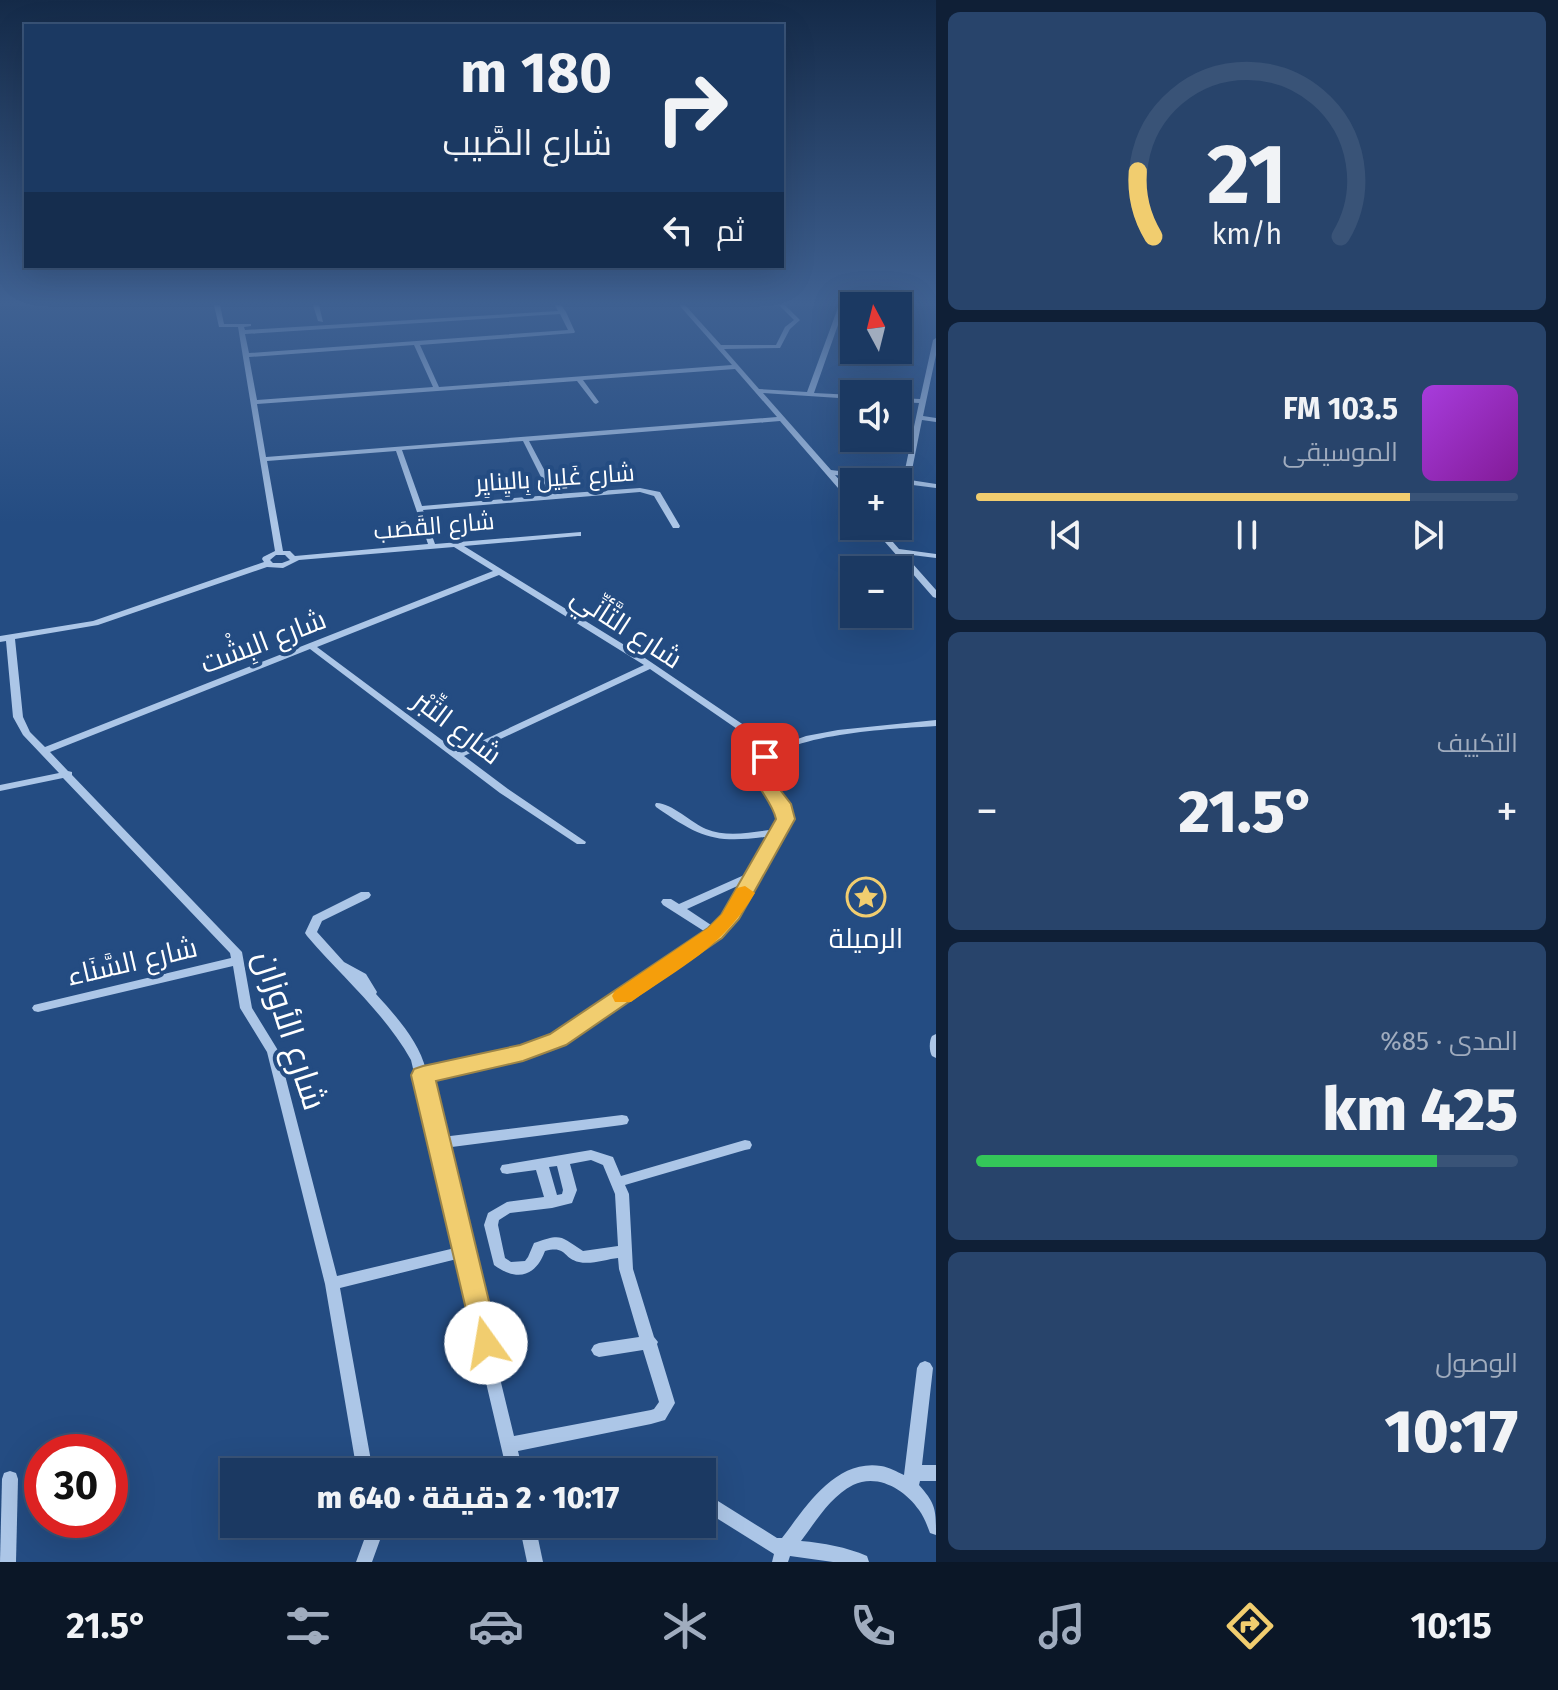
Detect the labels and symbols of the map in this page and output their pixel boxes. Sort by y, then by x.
north arrow [840,292,912,364]
street label: شارع غَلِيل بِاليِنايِر [472,458,636,500]
street label: شارع القَصَب [372,507,496,547]
street label: شارع التَّأنِّي [562,578,689,680]
street label: شارع البِشْت [194,599,331,682]
street label: شارع التِّبْر [404,680,510,773]
pin [731,723,799,791]
place icon: الرميلة [845,876,887,918]
place label: الرميلة [829,922,903,955]
street label: شارع السَّنَاء [64,930,201,994]
street label: شارع الأوزان [244,945,336,1116]
position arrow [444,1301,528,1385]
speed limit sign: 30 [24,1434,128,1538]

